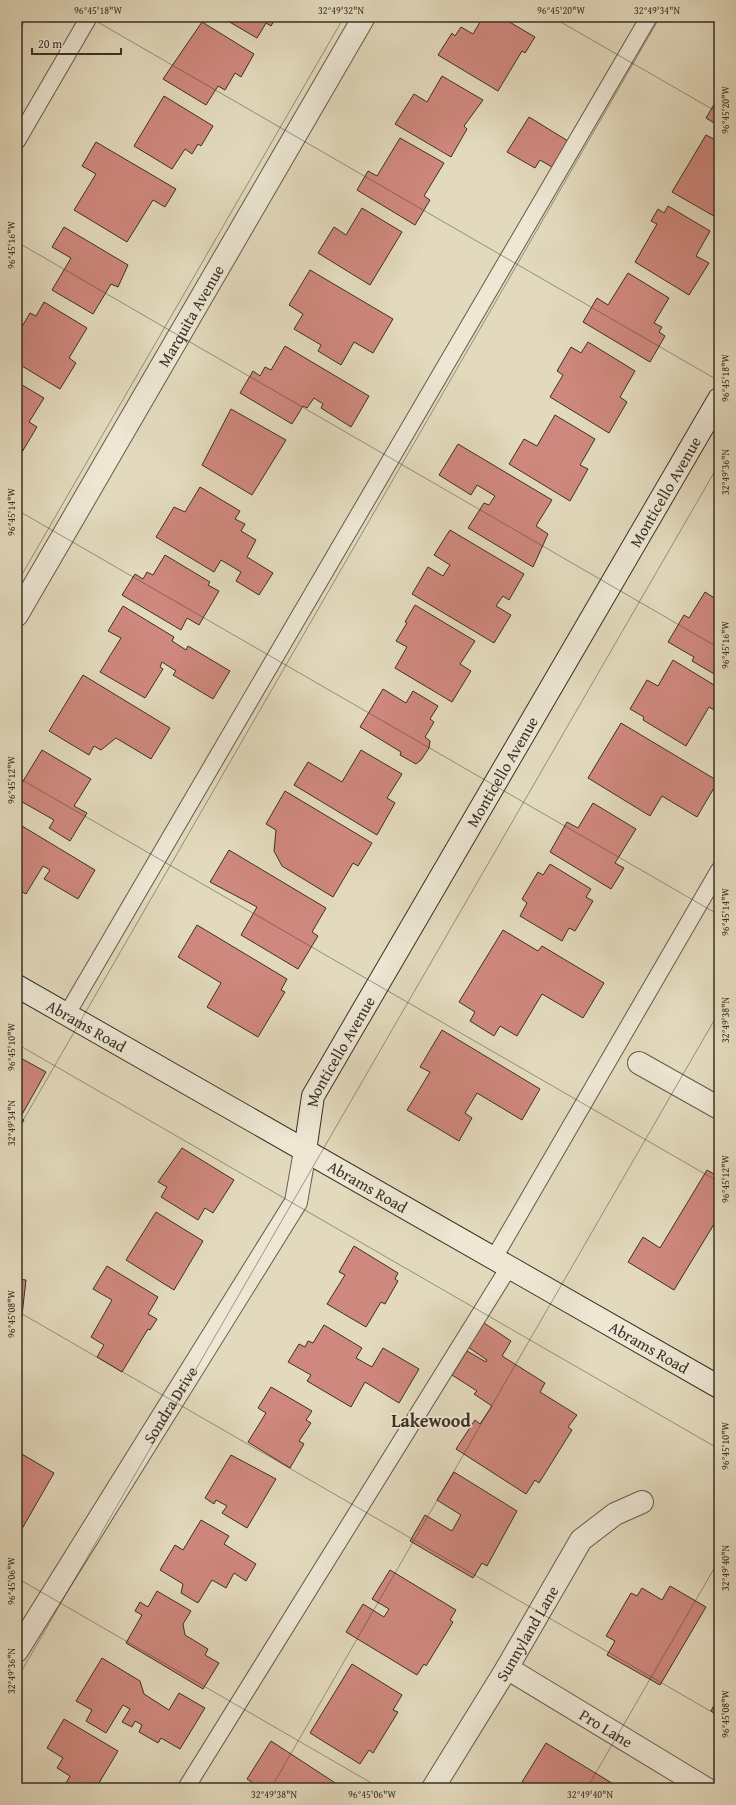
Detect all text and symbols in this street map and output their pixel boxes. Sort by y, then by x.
text: 96°45'18"W [74,3,122,18]
text: 32°49'32"N [318,3,364,18]
text: 96°45'20"W [537,3,585,18]
text: 32°49'34"N [634,3,680,18]
scale bar [32,30,121,56]
text: 20 m [38,35,62,52]
text: 96°45'20"W [718,86,733,134]
text: 96°45'16"W [4,221,19,269]
street label: Marquita Avenue [152,260,230,371]
text: 96°45'18"W [718,354,733,402]
street label: Monticello Avenue [623,432,707,552]
text: 32°49'36"N [718,449,733,495]
text: 96°45'14"W [4,488,19,536]
text: 96°45'16"W [718,621,733,669]
street label: Monticello Avenue [460,712,544,832]
text: 96°45'12"W [4,756,19,804]
text: 96°45'14"W [718,888,733,936]
street label: Monticello Avenue [300,992,381,1109]
street label: Abrams Road [42,993,131,1058]
text: 32°49'38"N [718,997,733,1043]
text: 96°45'10"W [4,1023,19,1071]
text: 32°49'34"N [4,1100,19,1146]
street label: Abrams Road [323,1154,413,1219]
text: 96°45'12"W [718,1155,733,1203]
text: 96°45'08"W [4,1290,19,1338]
street label: Abrams Road [605,1315,694,1380]
street label: Sondra Drive [137,1361,203,1448]
district label: Lakewood [391,1407,471,1434]
text: 96°45'10"W [718,1422,733,1470]
text: 32°49'40"N [718,1545,733,1591]
text: 96°45'06"W [4,1557,19,1605]
street label: Sunnyland Lane [490,1581,564,1686]
text: 32°49'36"N [4,1648,19,1694]
text: 96°45'08"W [718,1690,733,1738]
street label: Pro Lane [575,1703,637,1754]
text: 32°49'38"N [251,1787,297,1802]
text: 96°45'06"W [348,1787,396,1802]
text: 32°49'40"N [567,1787,613,1802]

